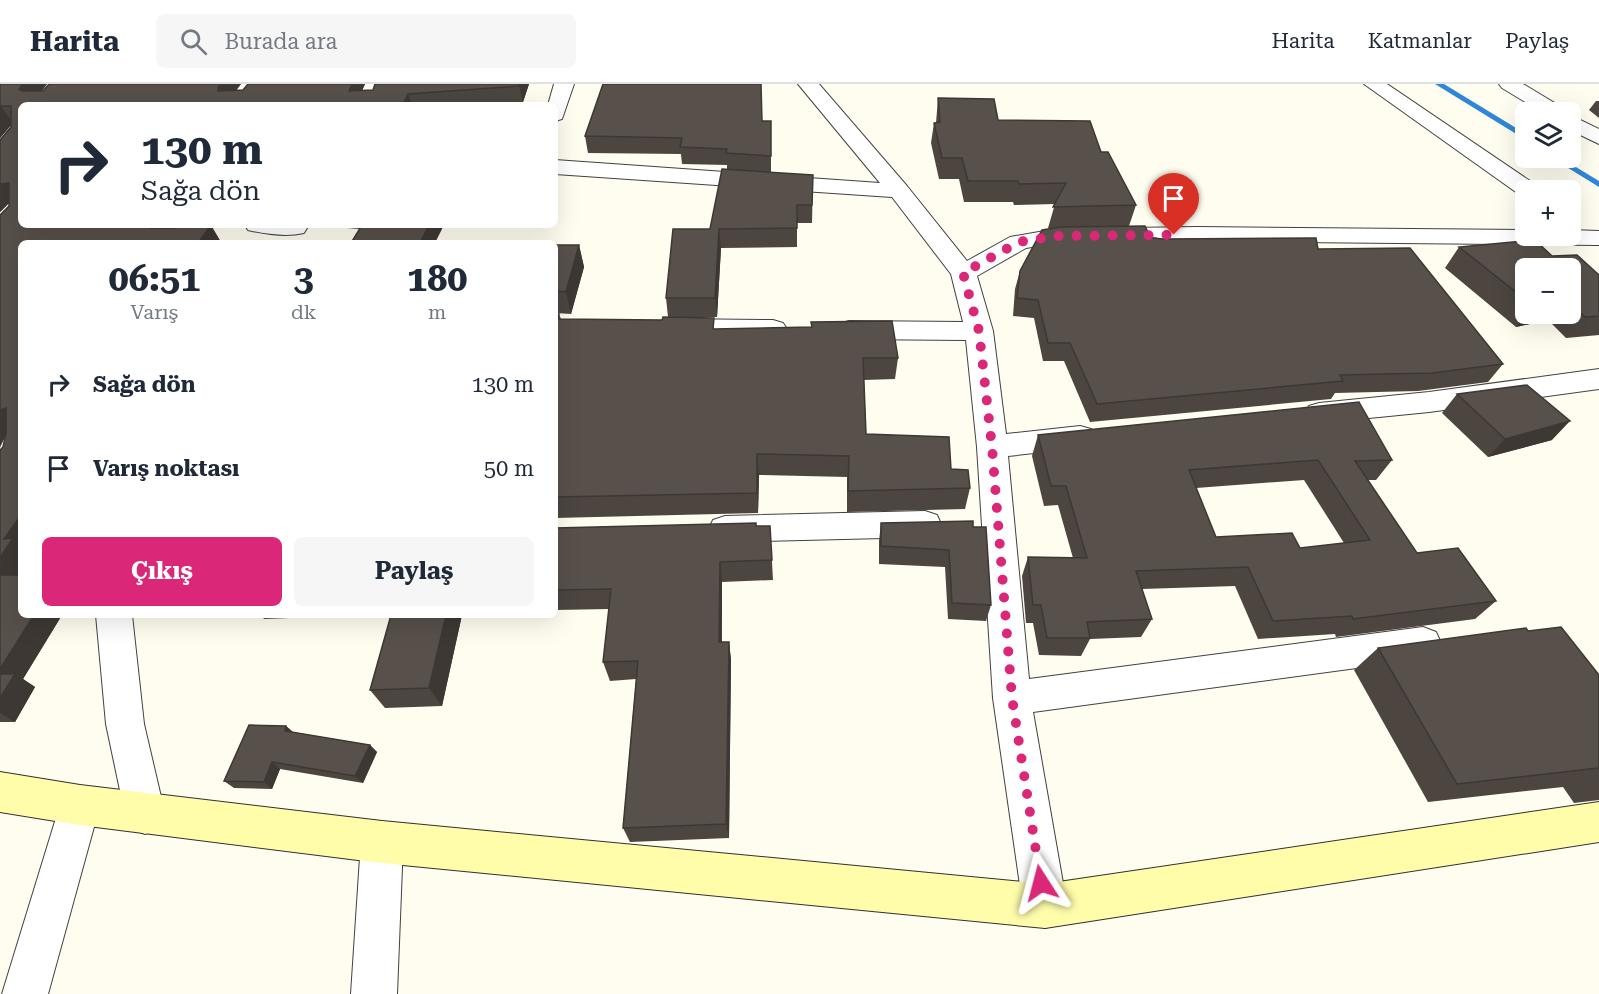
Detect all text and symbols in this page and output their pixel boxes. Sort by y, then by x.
search box [156,14,576,68]
text: Harita [30,25,120,58]
icon: search [177,25,210,58]
text: Burada ara [225,29,338,54]
text: Harita [1272,29,1335,53]
text: Katmanlar [1368,29,1472,53]
text: Paylaş [1505,29,1569,53]
map controls [1515,102,1581,324]
button: layers [1515,102,1581,168]
text: 130 m [141,125,263,174]
icon: right [42,126,120,204]
pin [1148,173,1199,235]
text: Sağa dön [141,175,260,207]
button: + [1515,180,1581,246]
icon: arrive [1157,182,1190,215]
text: 06:51 [109,258,200,300]
text: 3 [294,258,314,300]
text: 180 [407,258,467,300]
button: − [1515,258,1581,324]
text: Varış [131,300,178,324]
text: dk [291,300,316,324]
text: m [428,300,446,324]
icon: right [42,368,75,401]
text: Sağa dön [93,372,195,397]
text: 130 m [471,372,534,397]
icon: arrive [42,452,75,485]
text: Varış noktası [93,456,239,481]
text: 50 m [484,456,534,481]
button: Çıkış [42,537,282,606]
button: Paylaş [294,537,534,606]
position arrow [1009,851,1073,915]

